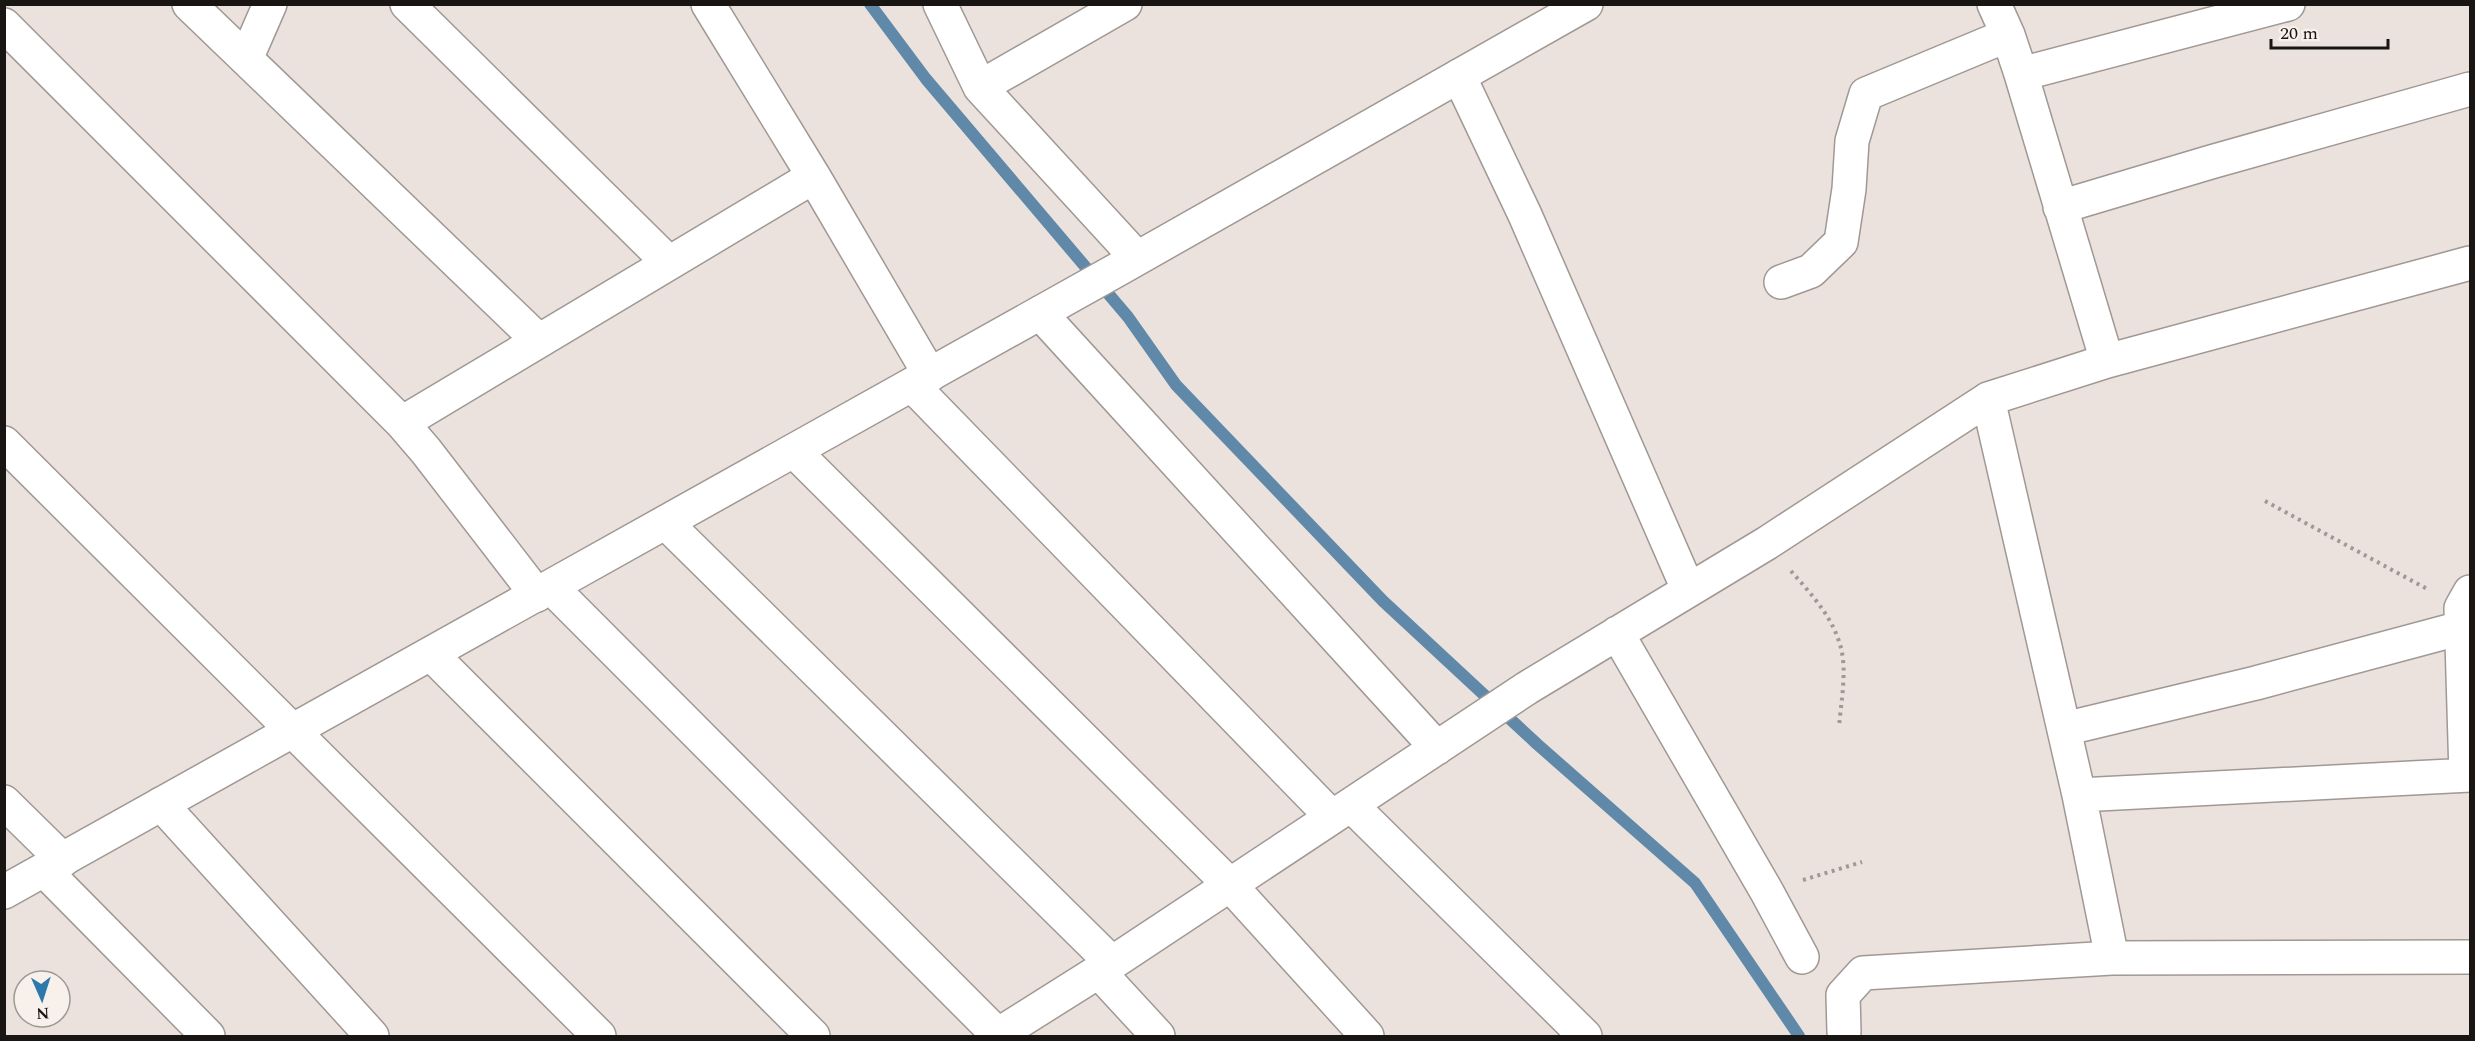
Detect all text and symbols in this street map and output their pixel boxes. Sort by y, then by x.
scale bar [2271,12,2388,50]
text: 20 m [2280,20,2318,47]
north arrow [12,969,72,1029]
text: N [36,1001,50,1025]

